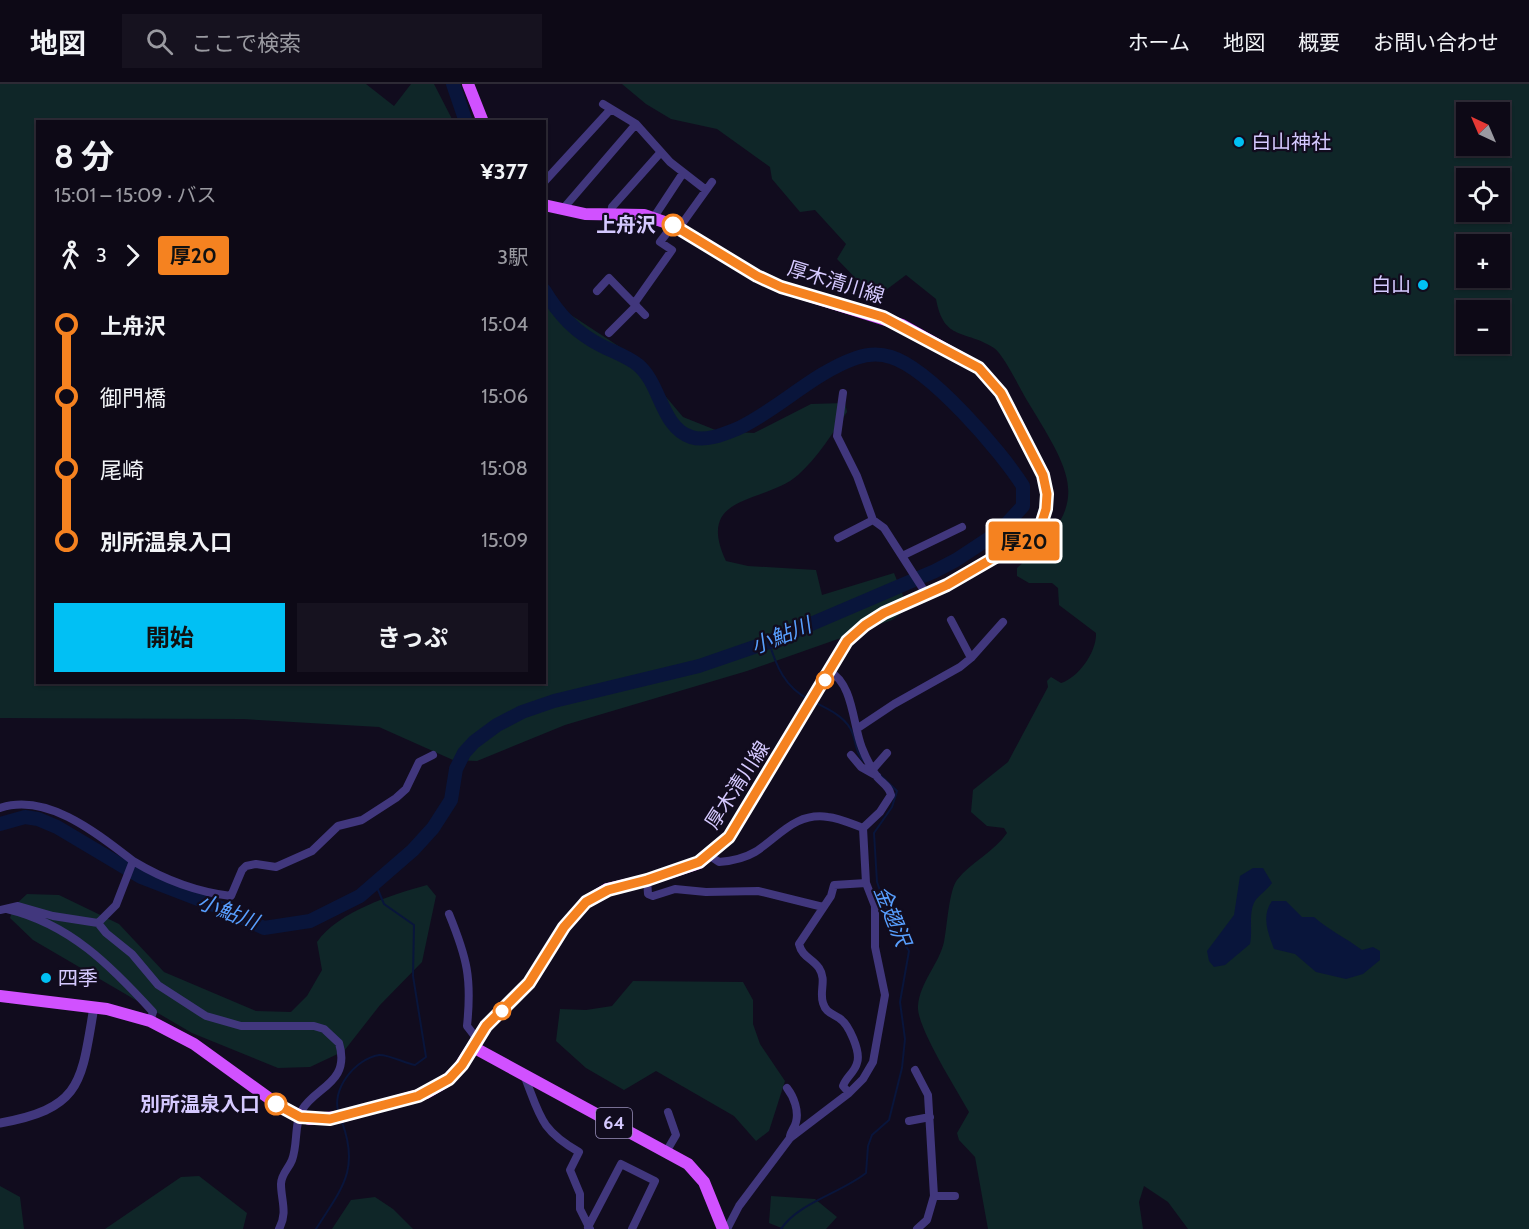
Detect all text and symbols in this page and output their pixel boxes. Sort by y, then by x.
search box [122,14,542,68]
icon: search [143,25,176,58]
text: 地図 [30,26,86,60]
text: ここで検索 [191,30,301,57]
text: ホーム [1128,30,1190,55]
text: 地図 [1223,30,1265,55]
text: 概要 [1298,30,1340,55]
text: お問い合わせ [1373,30,1499,55]
north arrow [1456,102,1510,156]
map controls [1456,102,1510,354]
place label: 白山神社 [1251,130,1331,154]
marker: 白山神社 [1232,135,1246,149]
text: 8 分 [54,136,114,176]
text: ¥377 [480,158,528,185]
button: locate [1456,168,1510,222]
text: 15:01 – 15:09 · バス [54,183,216,207]
place label: 上舟沢 [596,213,656,237]
marker: 上舟沢 [662,214,684,236]
button: + [1456,234,1510,288]
icon: walk [54,239,87,272]
icon: forward [116,239,149,272]
text: 3 [96,243,107,267]
text: 厚20 [170,243,217,268]
text: 3駅 [497,245,528,269]
street label: 厚木清川線 [785,256,887,308]
place label: 白山 [1371,273,1411,297]
marker: 白山 [1416,278,1430,292]
button: − [1456,300,1510,354]
text: 15:04 [481,312,528,336]
text: 上舟沢 [100,313,166,340]
text: 15:06 [481,384,528,408]
text: 御門橋 [100,385,166,412]
text: 15:08 [480,456,528,480]
text: 尾崎 [100,457,144,484]
line badge: 厚20 [990,522,1058,560]
text: 15:09 [481,528,528,552]
text: 別所温泉入口 [100,529,232,556]
text: 厚20 [1001,529,1047,554]
button: 開始 [54,603,285,672]
button: きっぷ [297,603,528,672]
water label: 小鮎川 [747,611,817,659]
unlabelled marker [816,671,834,689]
street label: 厚木清川線 [700,737,774,833]
water label: 金翅沢 [869,882,917,952]
water label: 小鮎川 [194,889,264,935]
place label: 四季 [58,966,98,990]
marker: 四季 [39,971,53,985]
unlabelled marker [493,1002,511,1020]
place label: 別所温泉入口 [140,1092,260,1116]
marker: 別所温泉入口 [265,1093,287,1115]
road number: 64 [596,1108,632,1138]

